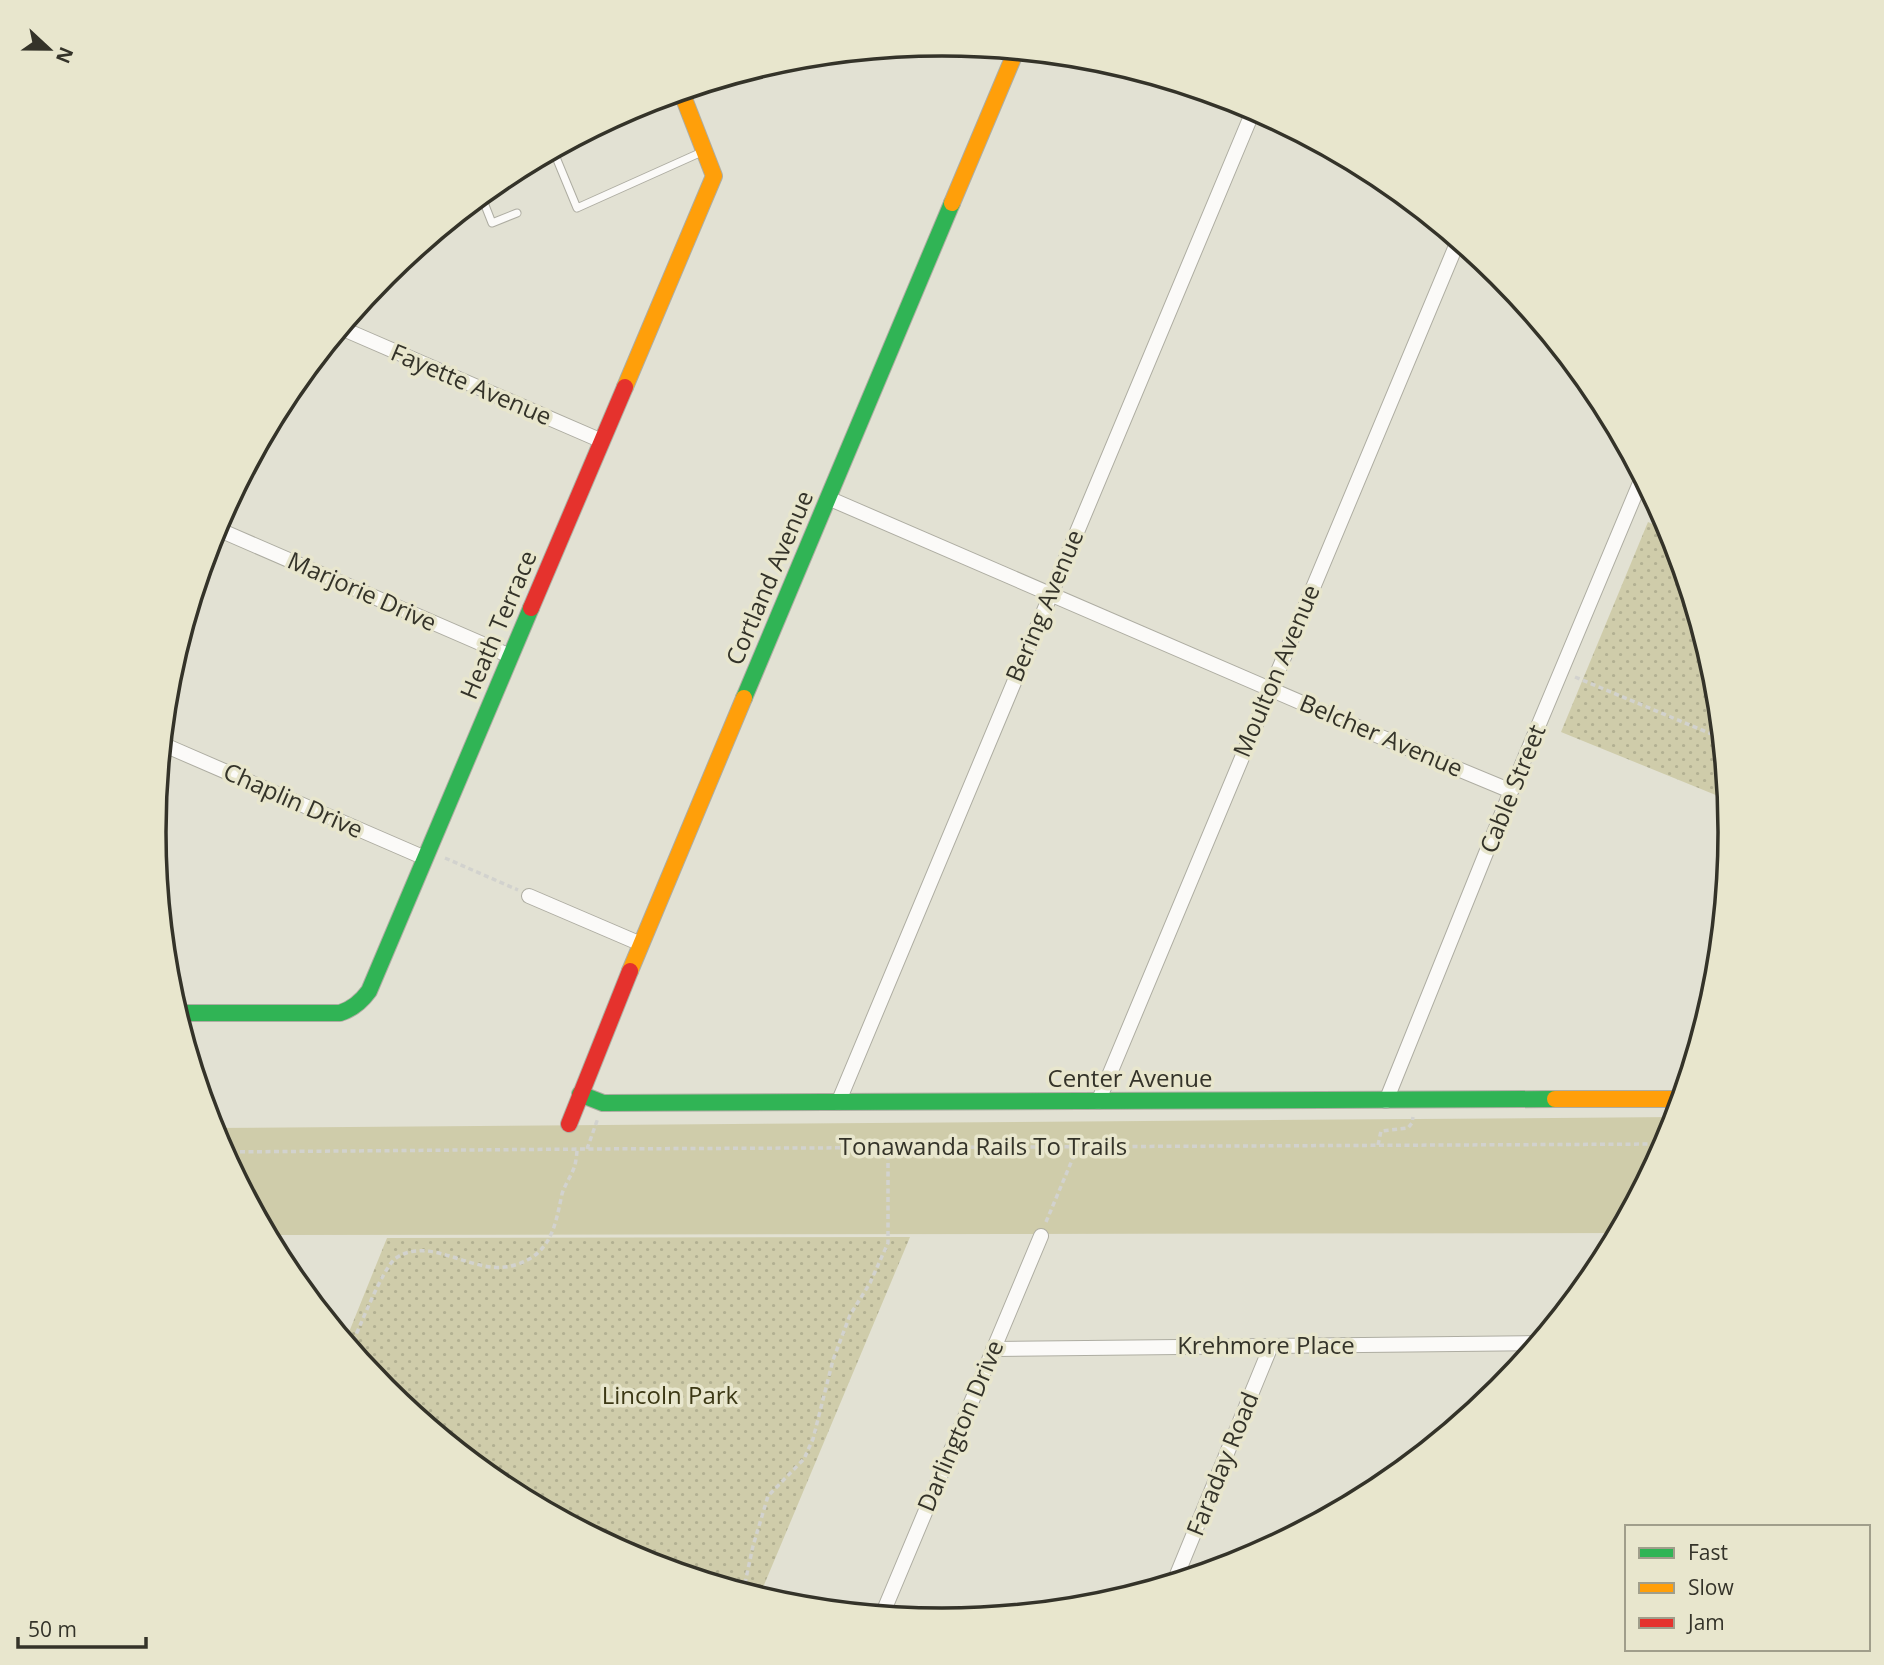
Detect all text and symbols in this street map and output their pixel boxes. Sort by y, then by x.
north arrow [14,14,84,84]
text: N [50,43,80,67]
street label: Fayette Avenue [386,335,557,432]
street label: Cortland Avenue [717,485,820,670]
street label: Bering Avenue [997,524,1091,687]
street label: Marjorie Drive [283,543,442,638]
street label: Heath Terrace [451,545,544,704]
street label: Moulton Avenue [1224,579,1327,762]
street label: Belcher Avenue [1295,685,1468,784]
street label: Cable Street [1471,719,1552,858]
street label: Chaplin Drive [219,754,369,845]
street label: Center Avenue [1048,1061,1212,1094]
street label: Tonawanda Rails To Trails [839,1129,1127,1162]
street label: Krehmore Place [1177,1328,1355,1361]
street label: Darlington Drive [909,1335,1011,1516]
park label: Lincoln Park [602,1378,739,1411]
street label: Faraday Road [1178,1387,1265,1540]
legend [1625,1525,1870,1651]
text: Fast [1688,1538,1728,1566]
text: Slow [1688,1573,1734,1601]
scale bar [18,1606,145,1650]
text: Jam [1686,1608,1725,1636]
text: 50 m [28,1615,77,1643]

